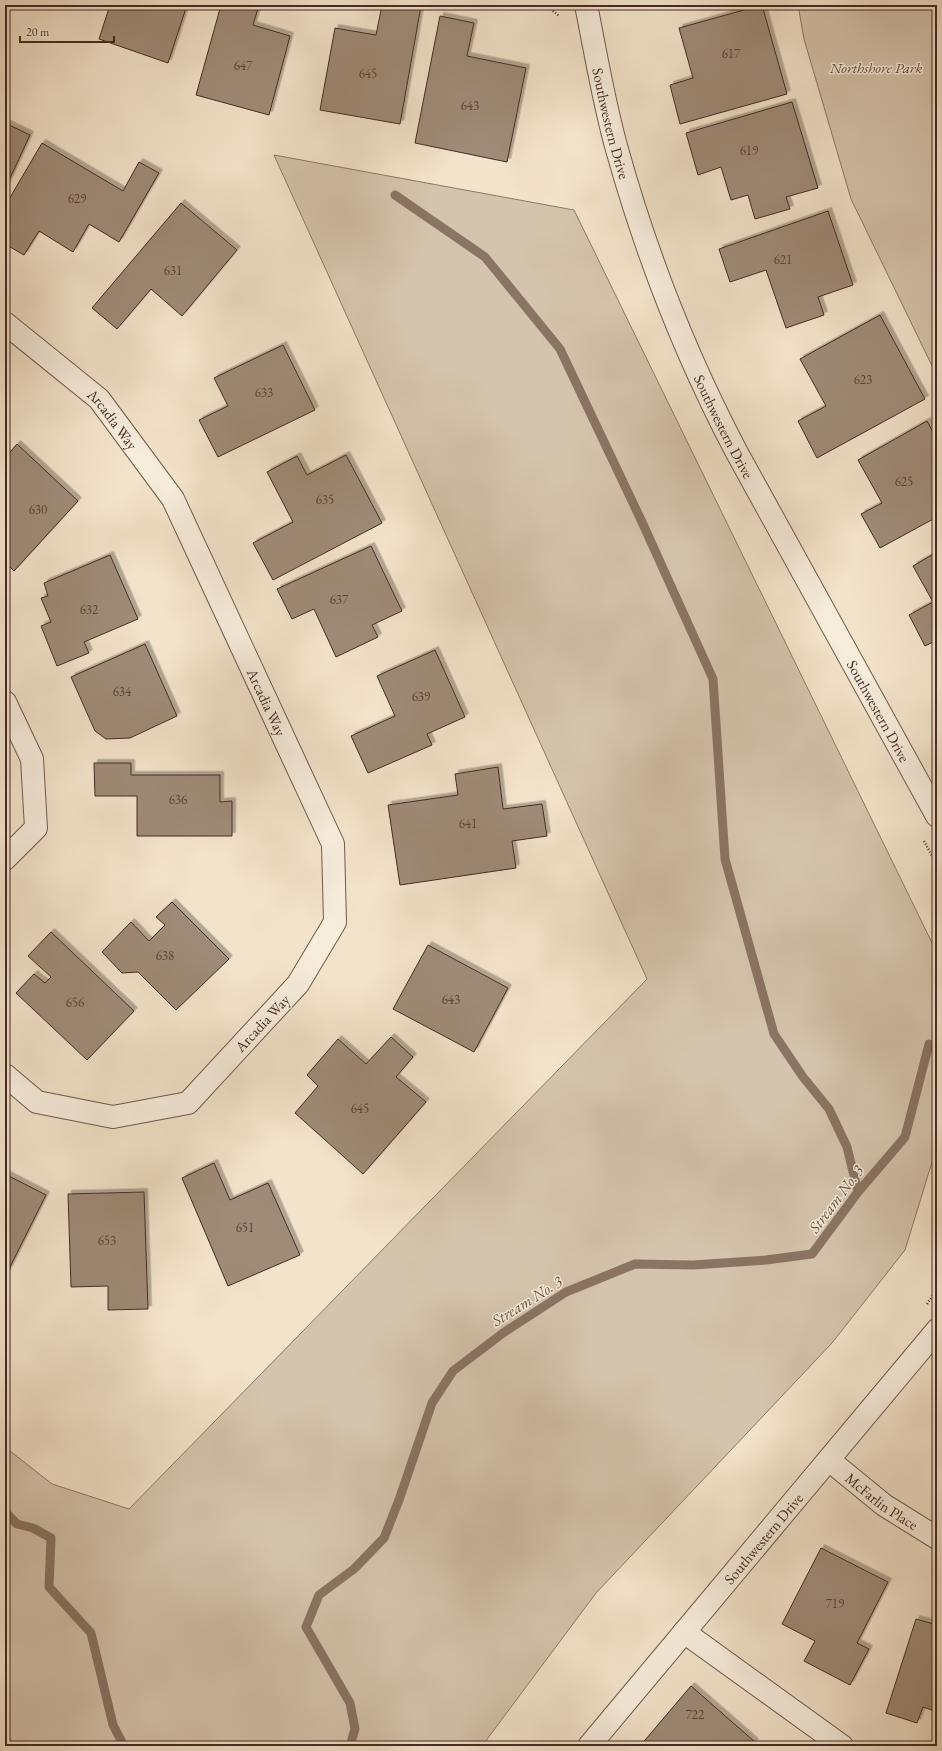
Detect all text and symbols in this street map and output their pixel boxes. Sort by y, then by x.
scale bar [20,18,114,44]
text: 20 m [26,24,50,40]
house number: 617 [722,45,741,62]
house number: 647 [234,57,253,74]
park label: Northshore Park [829,58,922,77]
house number: 645 [359,65,377,82]
street label: Southwestern Drive [589,66,634,181]
house number: 643 [461,97,479,114]
house number: 619 [740,142,759,159]
house number: 629 [68,190,87,207]
house number: 621 [774,251,792,268]
house number: 631 [164,262,182,279]
street label: Southwestern Drive [690,371,759,481]
house number: 623 [854,371,872,388]
street label: Arcadia Way [83,383,143,453]
house number: 633 [255,384,273,401]
house number: 625 [895,473,913,490]
house number: 635 [316,491,334,508]
house number: 630 [29,501,47,518]
house number: 637 [330,591,349,608]
house number: 632 [80,601,99,618]
street label: Southwestern Drive [843,656,915,765]
street label: Arcadia Way [243,664,291,739]
house number: 634 [113,683,132,700]
house number: 639 [412,688,431,705]
house number: 636 [169,791,187,808]
house number: 641 [459,815,477,832]
house number: 638 [156,947,174,964]
street label: Arcadia Way [230,990,294,1057]
house number: 643 [442,991,460,1008]
house number: 656 [66,994,84,1011]
house number: 645 [351,1100,369,1117]
water label: Stream No. 3 [803,1161,869,1238]
house number: 651 [236,1219,254,1236]
house number: 653 [98,1232,116,1249]
water label: Stream No. 3 [487,1271,567,1332]
street label: McFarlin Place [842,1468,922,1534]
street label: Southwestern Drive [719,1488,807,1588]
house number: 719 [826,1595,845,1612]
house number: 722 [686,1706,705,1723]

